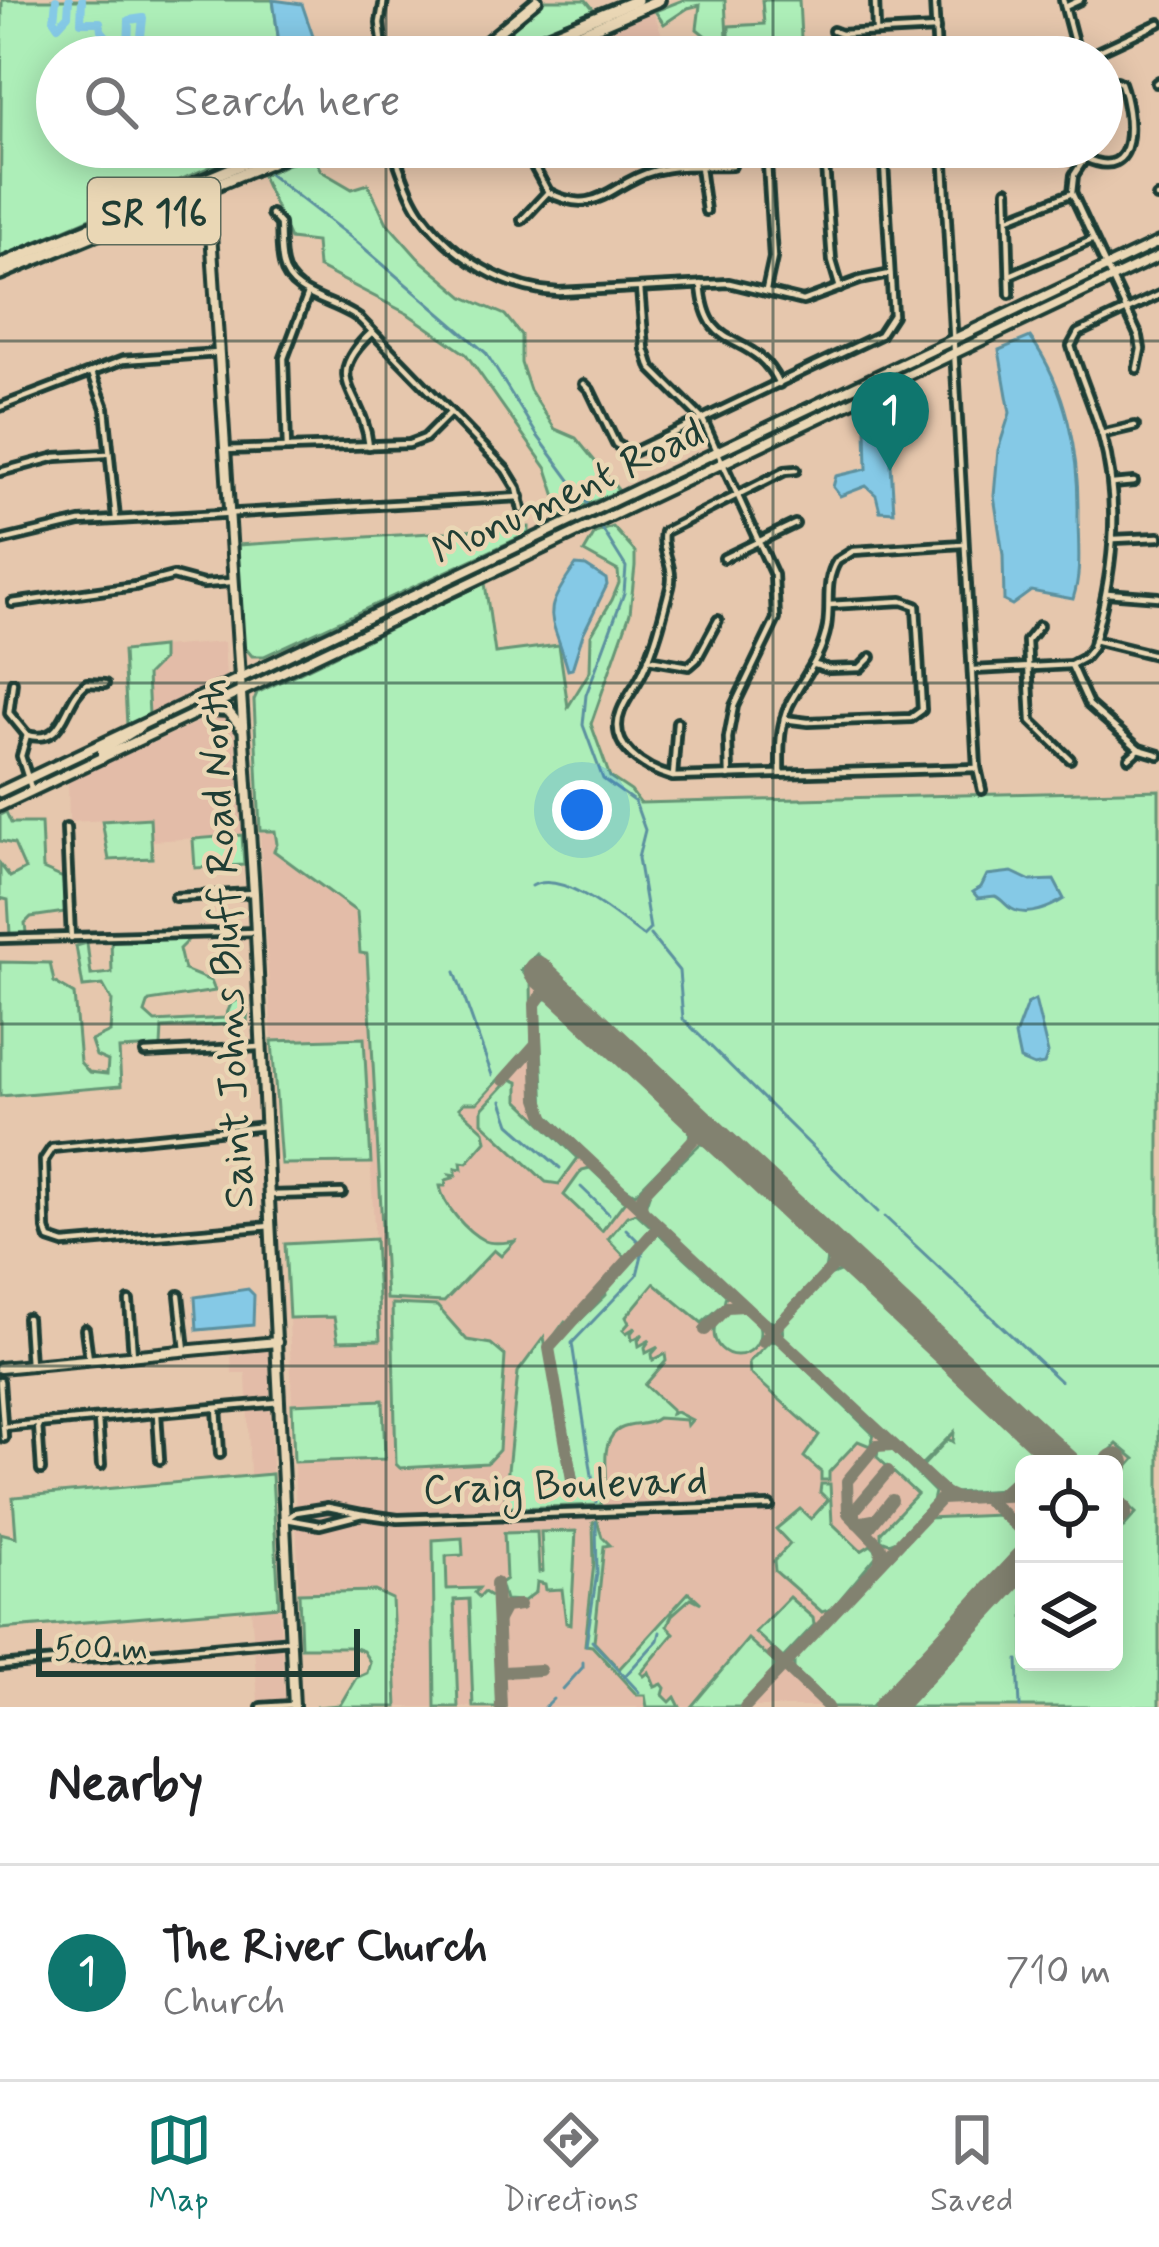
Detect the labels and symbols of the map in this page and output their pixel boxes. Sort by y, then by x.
road number: SR 116 [88,178,220,244]
pin: 1 [851,372,929,471]
street label: Monument Road [424,406,713,580]
street label: Saint Johns Bluff Road North [186,677,269,1210]
your location [552,780,612,840]
street label: Craig Boulevard [422,1454,708,1522]
scale bar [36,1623,360,1676]

